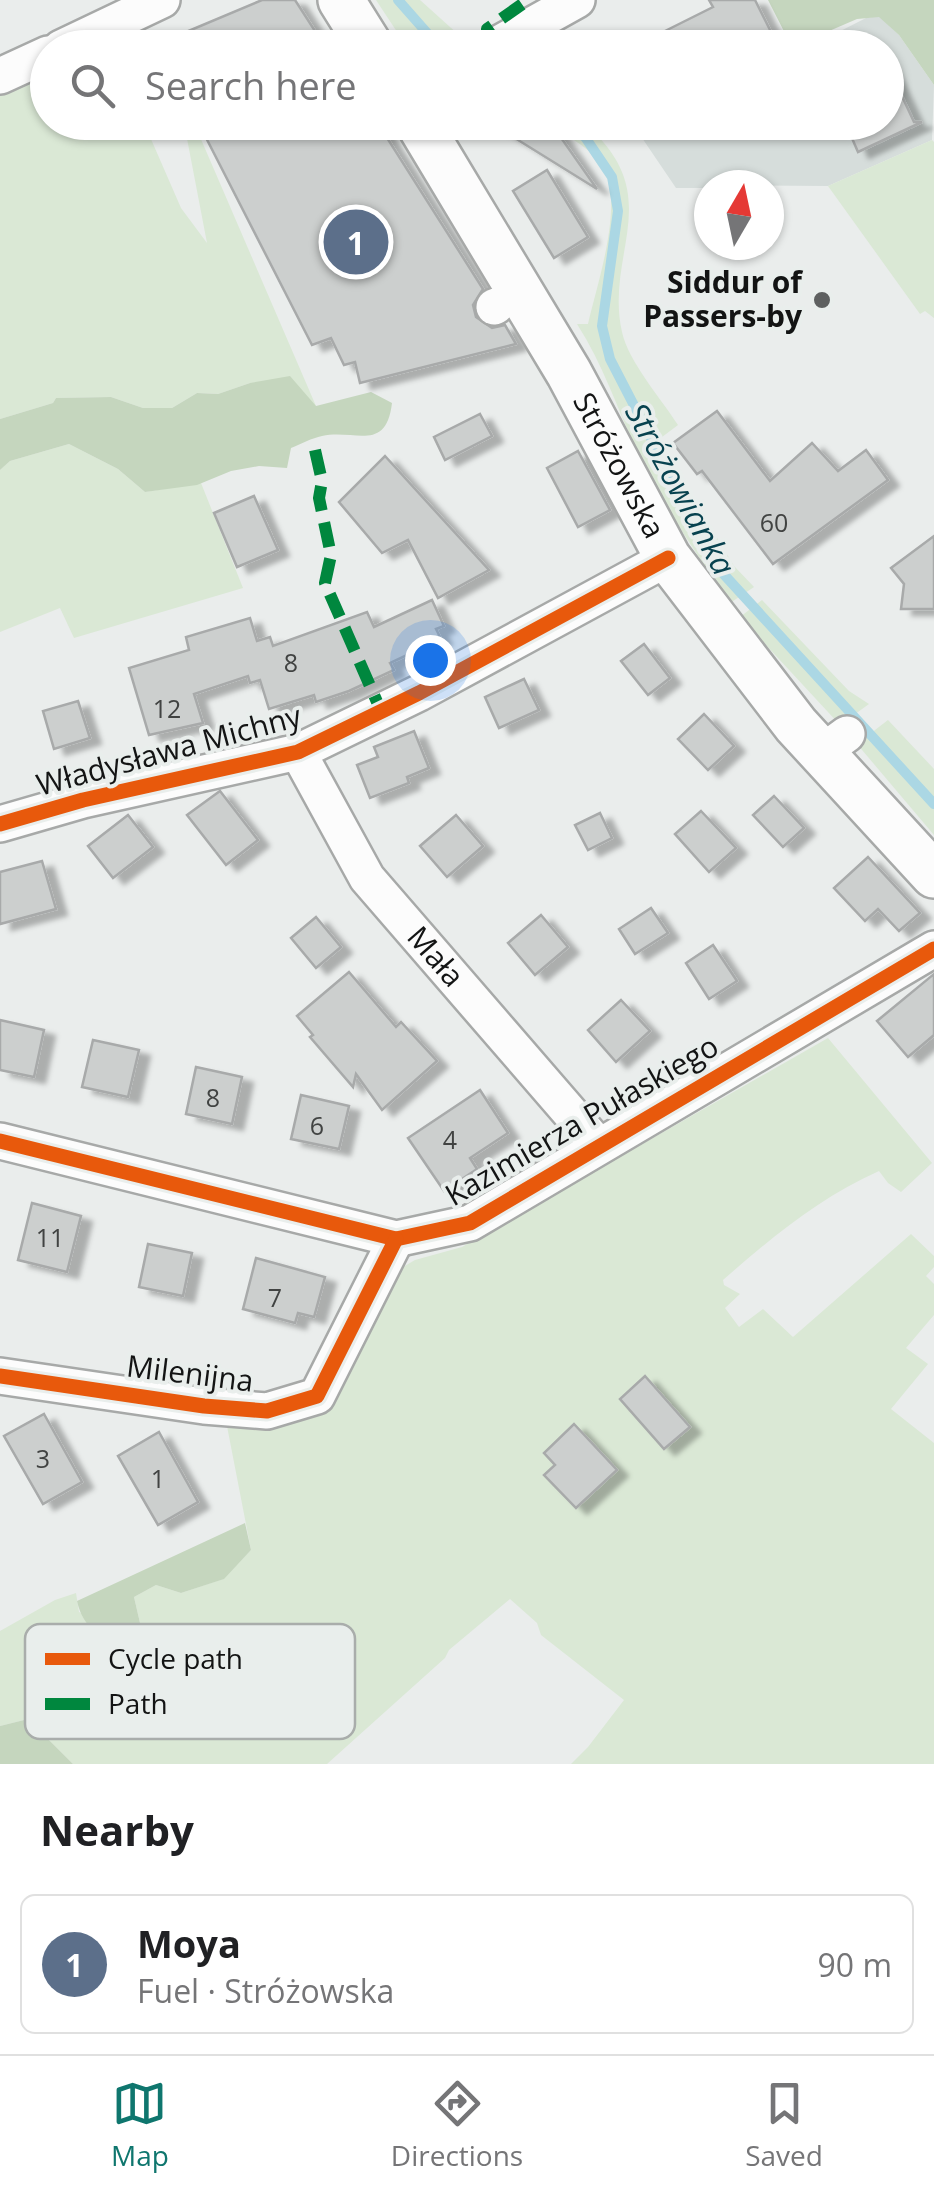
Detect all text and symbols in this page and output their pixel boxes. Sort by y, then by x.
search box [30,30,904,140]
icon: search [65,58,120,113]
text: Search here [145,59,357,111]
north arrow [694,170,784,260]
pin: 1 [324,204,388,280]
place label: Siddur of Passers-by [643,261,803,336]
marker: Siddur of Passers-by [811,289,833,311]
street label: Stróżowska [564,385,676,545]
water label: Stróżowianka [616,394,746,582]
house number: 60 [760,505,788,539]
your location [405,635,456,686]
house number: 8 [284,645,298,679]
house number: 12 [153,691,181,725]
street label: Władysława Michny [32,694,306,805]
street label: Mała [399,917,474,995]
street label: Kazimierza Pułaskiego [437,1025,725,1215]
house number: 8 [206,1080,220,1114]
house number: 6 [310,1108,324,1142]
house number: 4 [443,1122,457,1156]
house number: 11 [36,1220,64,1254]
house number: 7 [268,1280,282,1314]
street label: Milenijna [124,1344,256,1401]
house number: 3 [36,1441,50,1475]
house number: 1 [151,1461,165,1495]
legend [25,1624,355,1739]
text: Cycle path [108,1639,243,1677]
text: Path [108,1684,168,1722]
text: Nearby [40,1801,194,1858]
text: Moya [137,1917,241,1969]
text: 1 [65,1943,84,1986]
text: 90 m [817,1943,892,1986]
text: Fuel · Stróżowska [137,1969,394,2012]
tab: Map [111,2076,169,2174]
tab: Directions [391,2076,523,2174]
tab: Saved [745,2076,823,2174]

